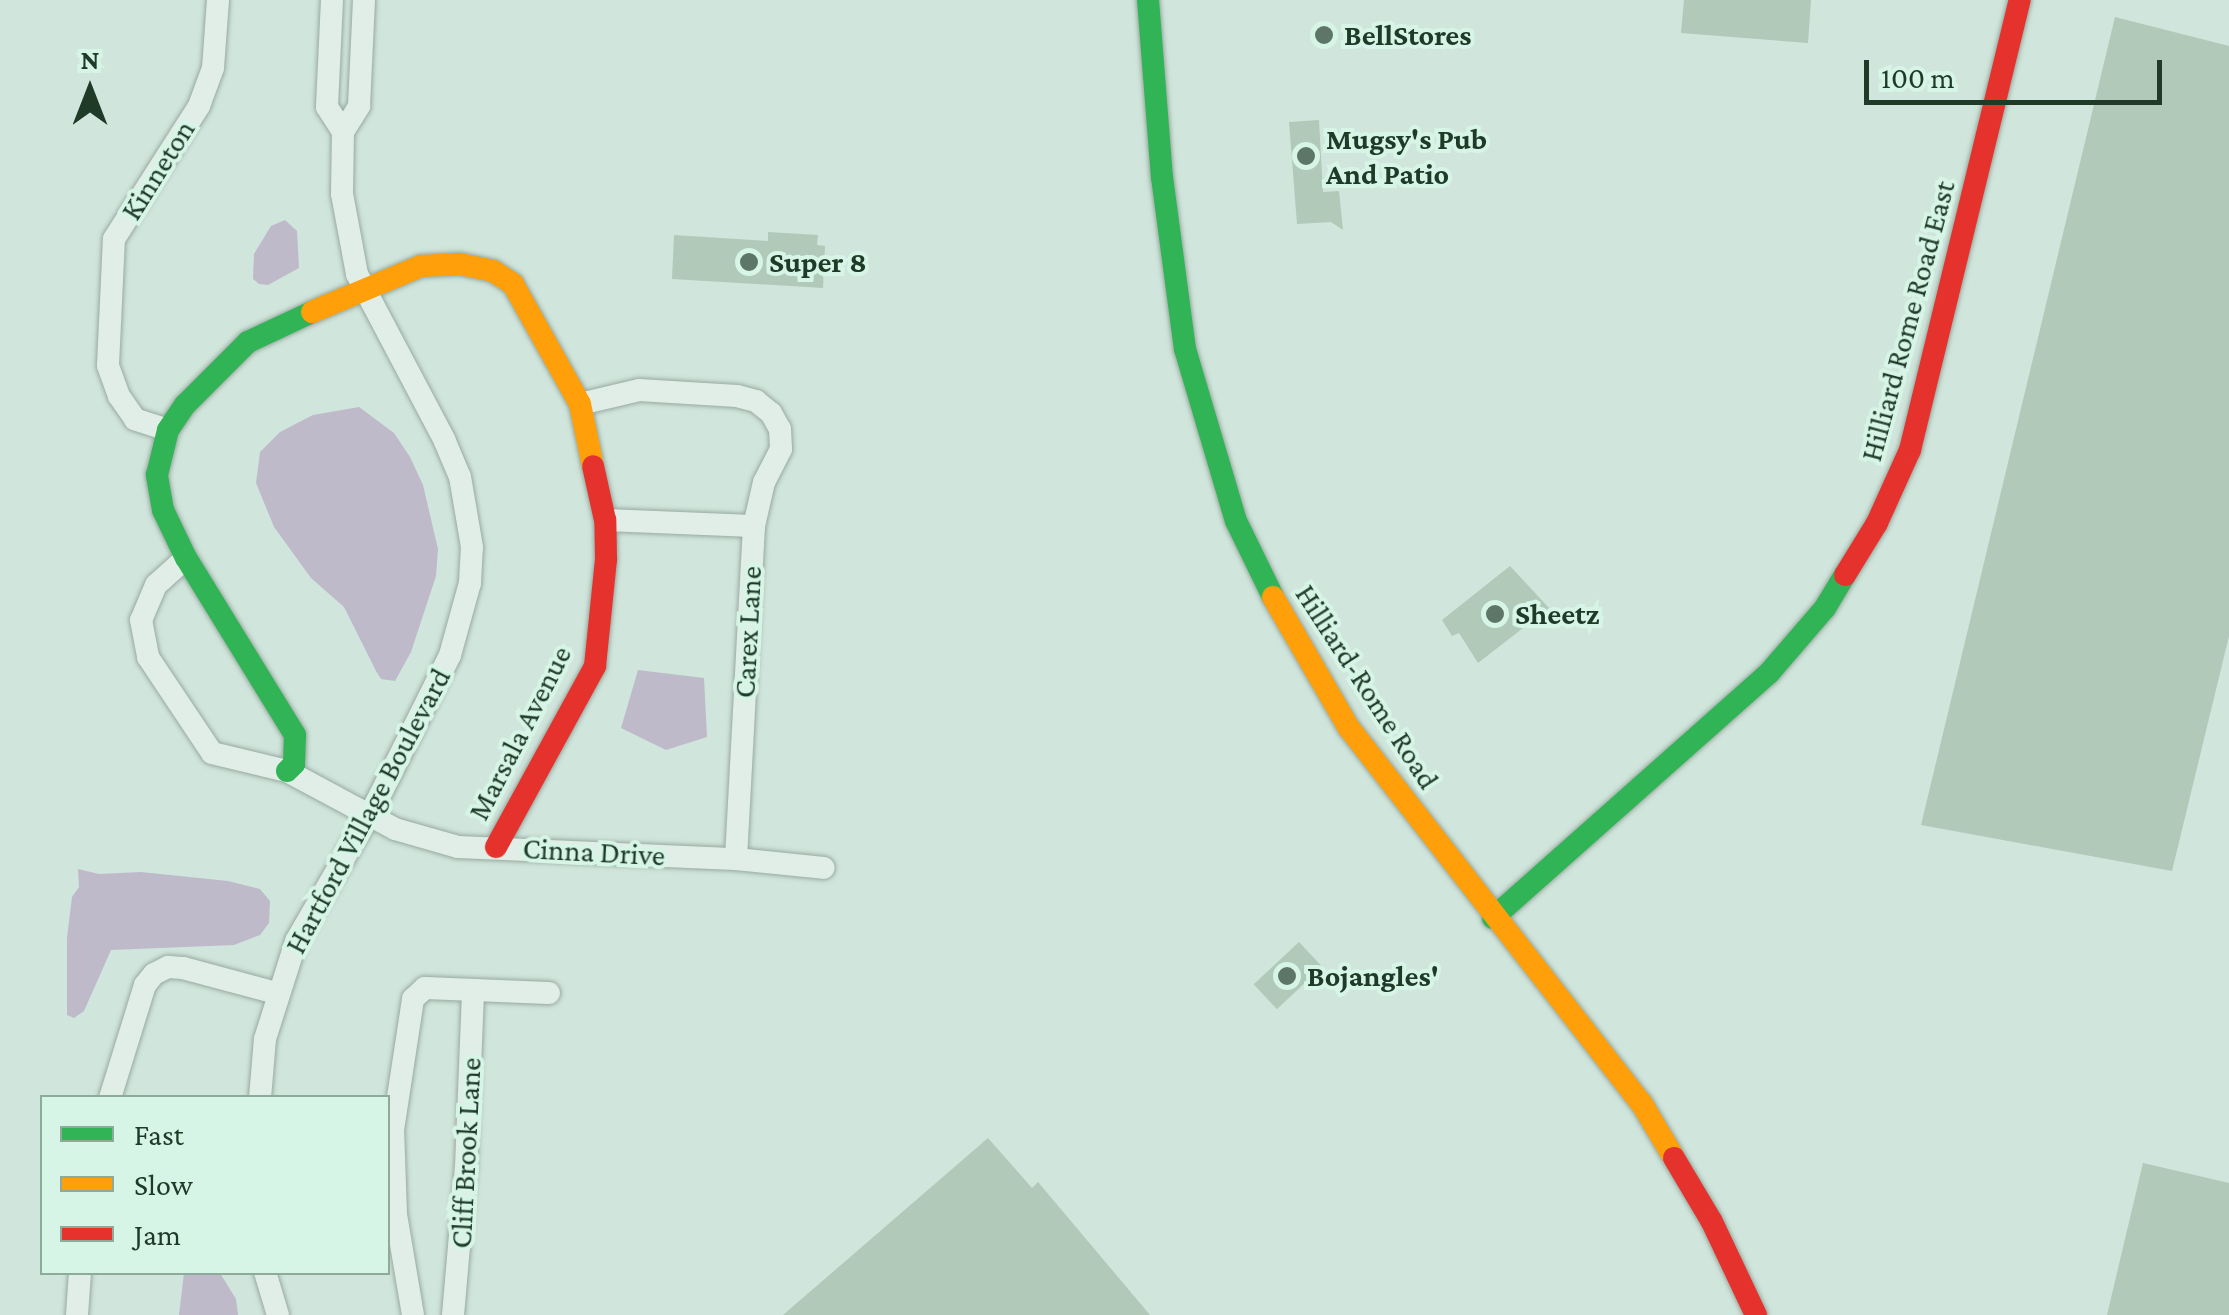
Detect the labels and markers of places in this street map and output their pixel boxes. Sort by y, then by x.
place label: BellStores [1344,17,1472,53]
marker: BellStores [1313,24,1335,46]
place label: Mugsy's Pub And Patio [1326,121,1487,192]
marker: Mugsy's Pub And Patio [1295,145,1317,167]
place label: Super 8 [769,244,867,280]
marker: Super 8 [738,251,760,273]
place label: Sheetz [1515,596,1600,632]
marker: Sheetz [1484,603,1506,625]
place label: Bojangles' [1307,958,1439,994]
marker: Bojangles' [1276,965,1298,987]

